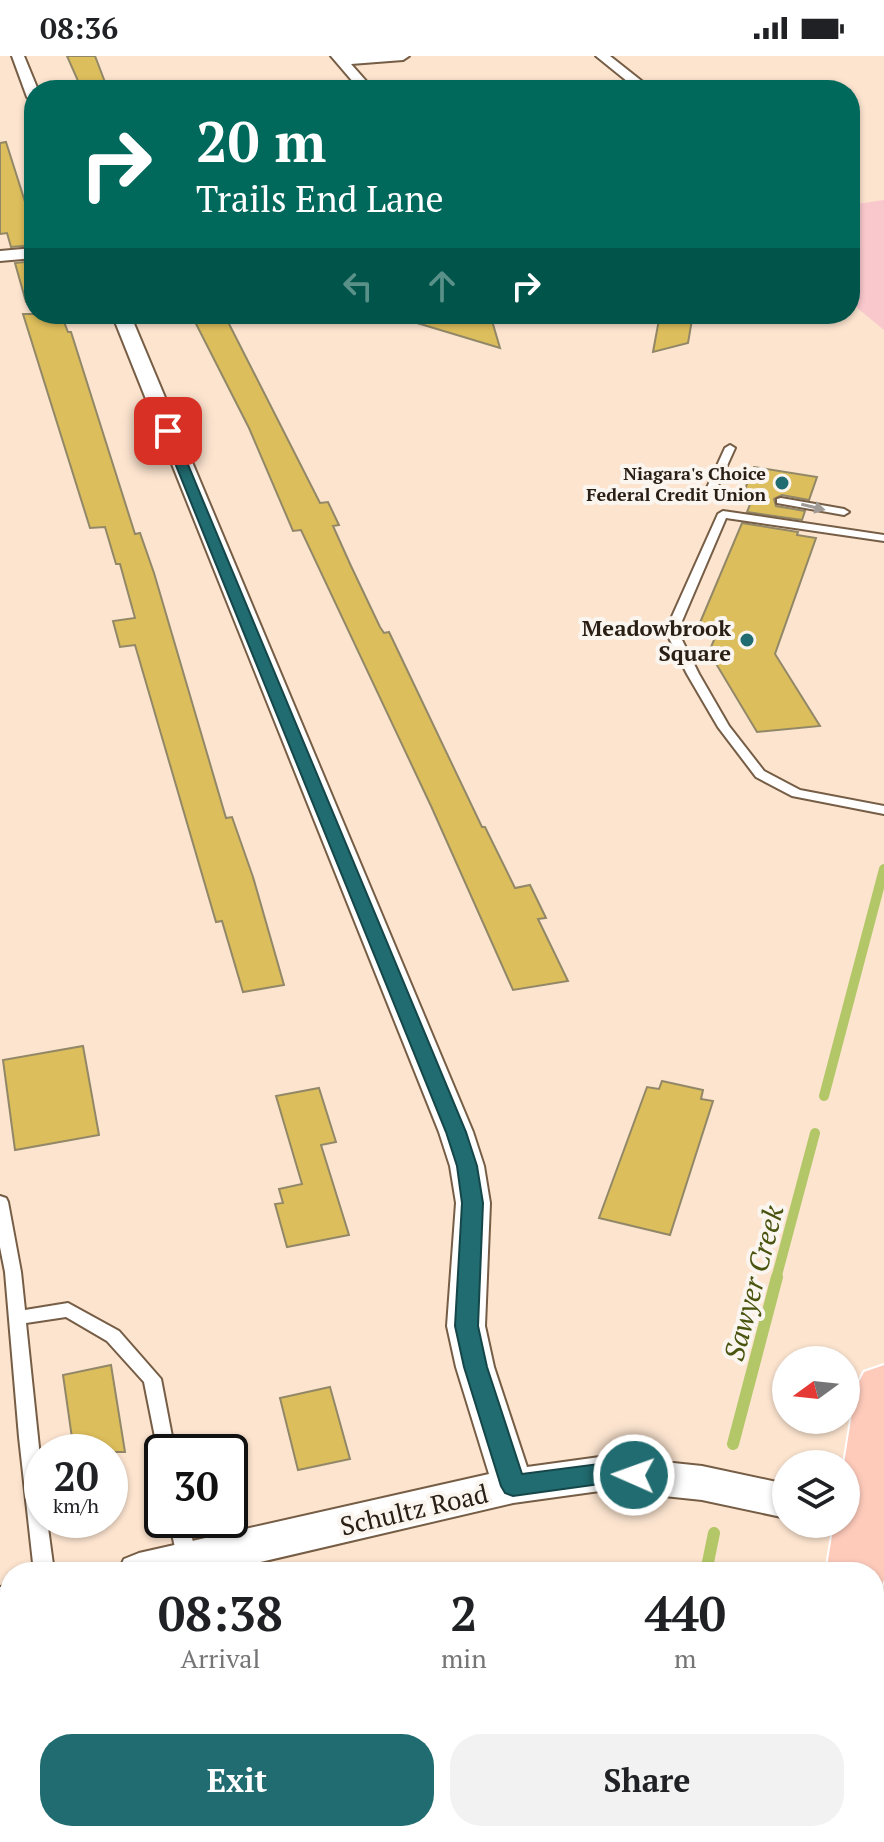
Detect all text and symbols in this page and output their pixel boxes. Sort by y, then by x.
text: 08:36 [40,8,118,48]
text: 20 m [196,104,326,178]
icon: right [64,112,168,216]
text: Trails End Lane [196,175,444,222]
icon: left [336,264,380,308]
icon: ahead [420,264,464,308]
icon: right [504,264,548,308]
pin [134,397,202,465]
icon: arrive [146,409,190,453]
place label: Niagara's Choice Federal Credit Union [586,461,766,506]
marker: Niagara's Choice Federal Credit Union [773,474,791,492]
one-way arrow [800,501,825,514]
place label: Meadowbrook Square [582,613,731,667]
marker: Meadowbrook Square [738,631,756,649]
water label: Sawyer Creek [715,1201,792,1365]
north arrow [772,1346,860,1434]
map controls [772,1346,860,1538]
position arrow [592,1433,676,1517]
speed limit sign: 30 [144,1434,248,1538]
text: 20 [53,1449,99,1502]
button: layers [772,1450,860,1538]
street label: Schultz Road [337,1475,491,1543]
text: km/h [53,1492,99,1519]
text: 08:38 [158,1581,283,1645]
text: 2 [450,1581,477,1645]
text: 440 [645,1581,726,1645]
text: Arrival [181,1641,260,1675]
text: min [441,1641,487,1675]
text: m [674,1641,697,1675]
button: Exit [40,1734,434,1826]
button: Share [450,1734,844,1826]

